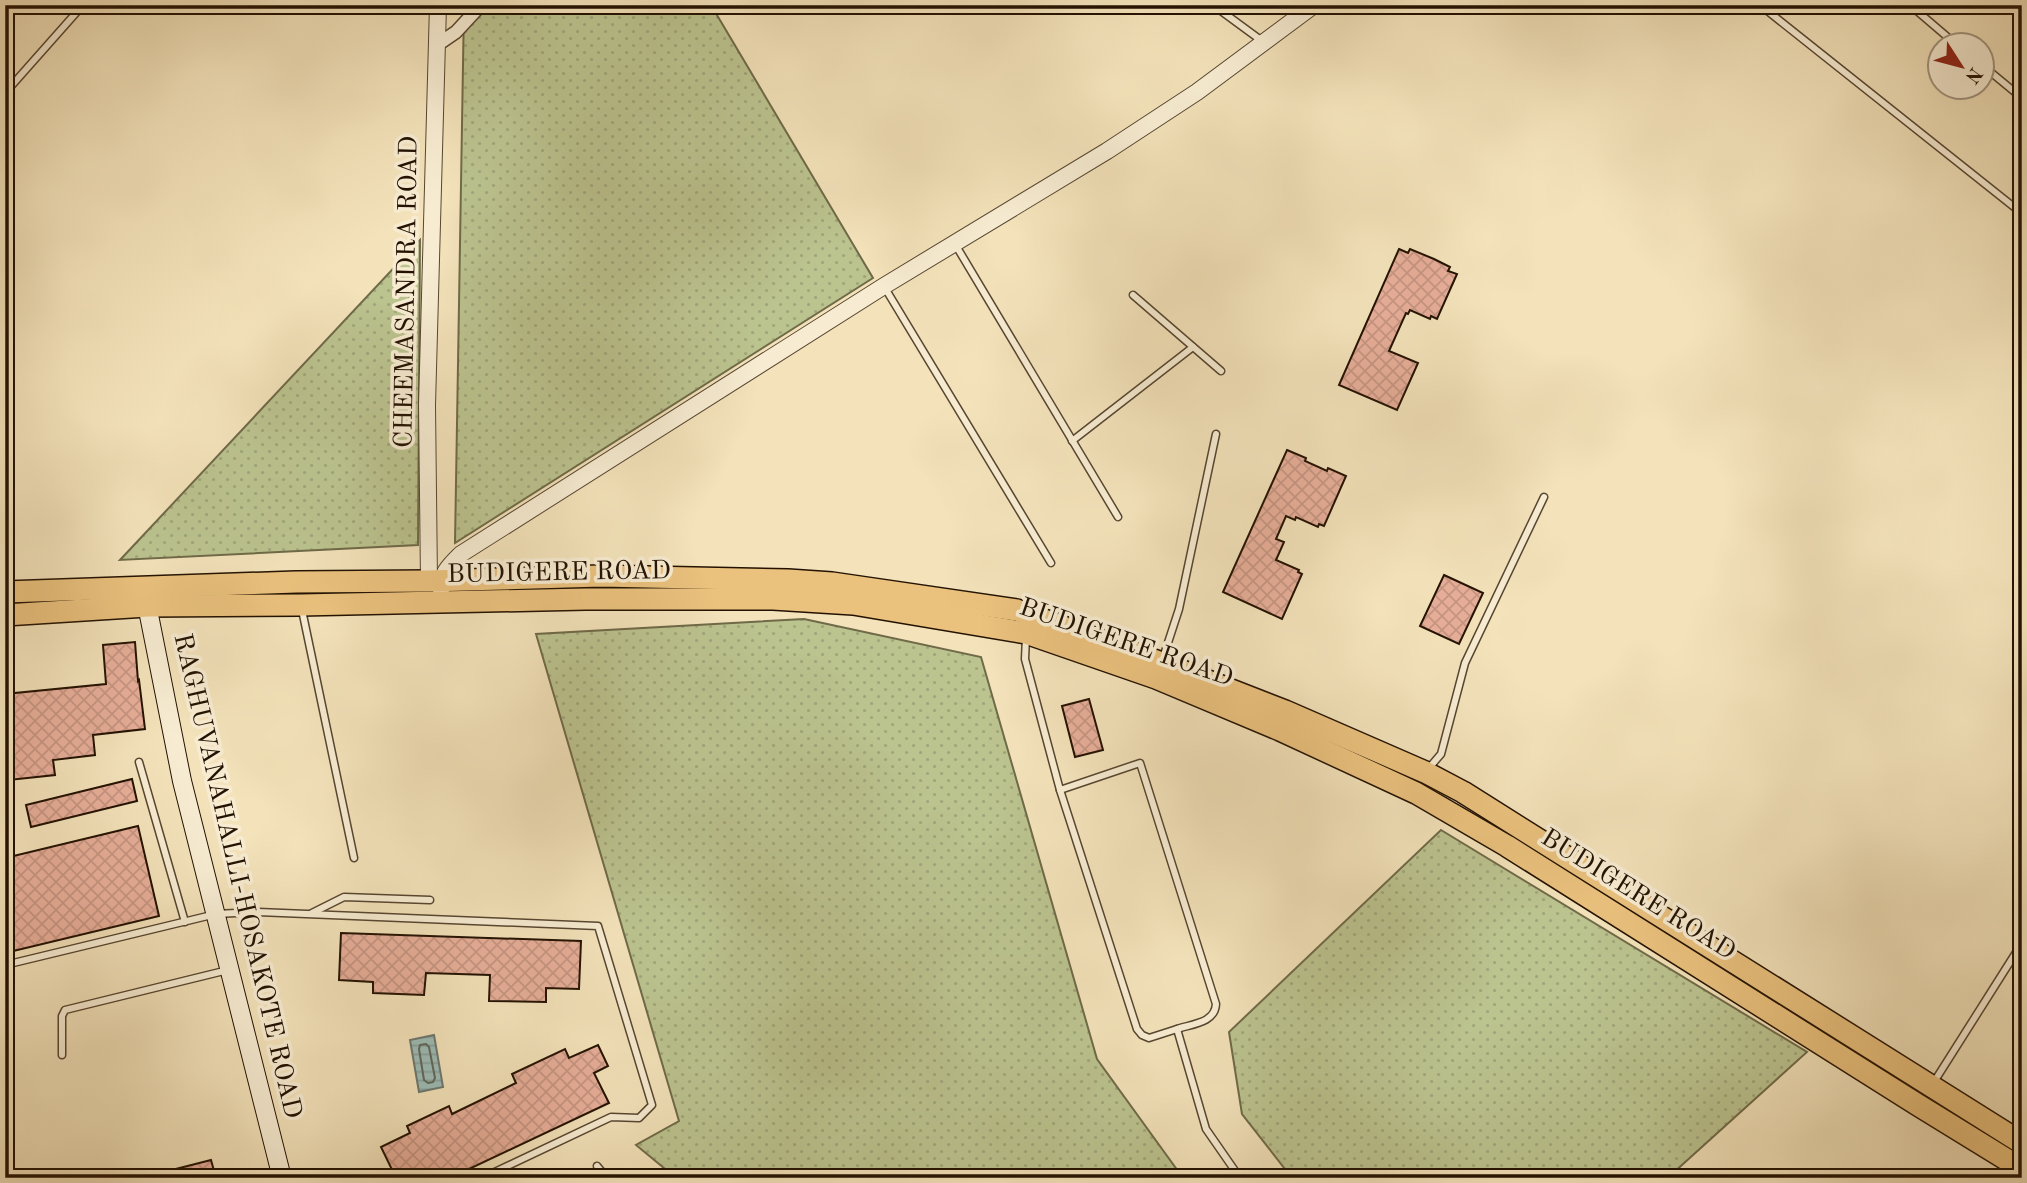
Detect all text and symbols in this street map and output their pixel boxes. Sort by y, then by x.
north arrow [1926,32,1996,102]
text: N [1960,63,1985,86]
street label: CHEEMASANDRA ROAD [391,136,423,448]
street label: BUDIGERE ROAD [447,558,671,588]
street label: BUDIGERE ROAD [1016,594,1236,692]
street label: RAGHUVANAHALLI-HOSAKOTE ROAD [168,631,306,1121]
street label: BUDIGERE ROAD [1536,825,1740,965]

